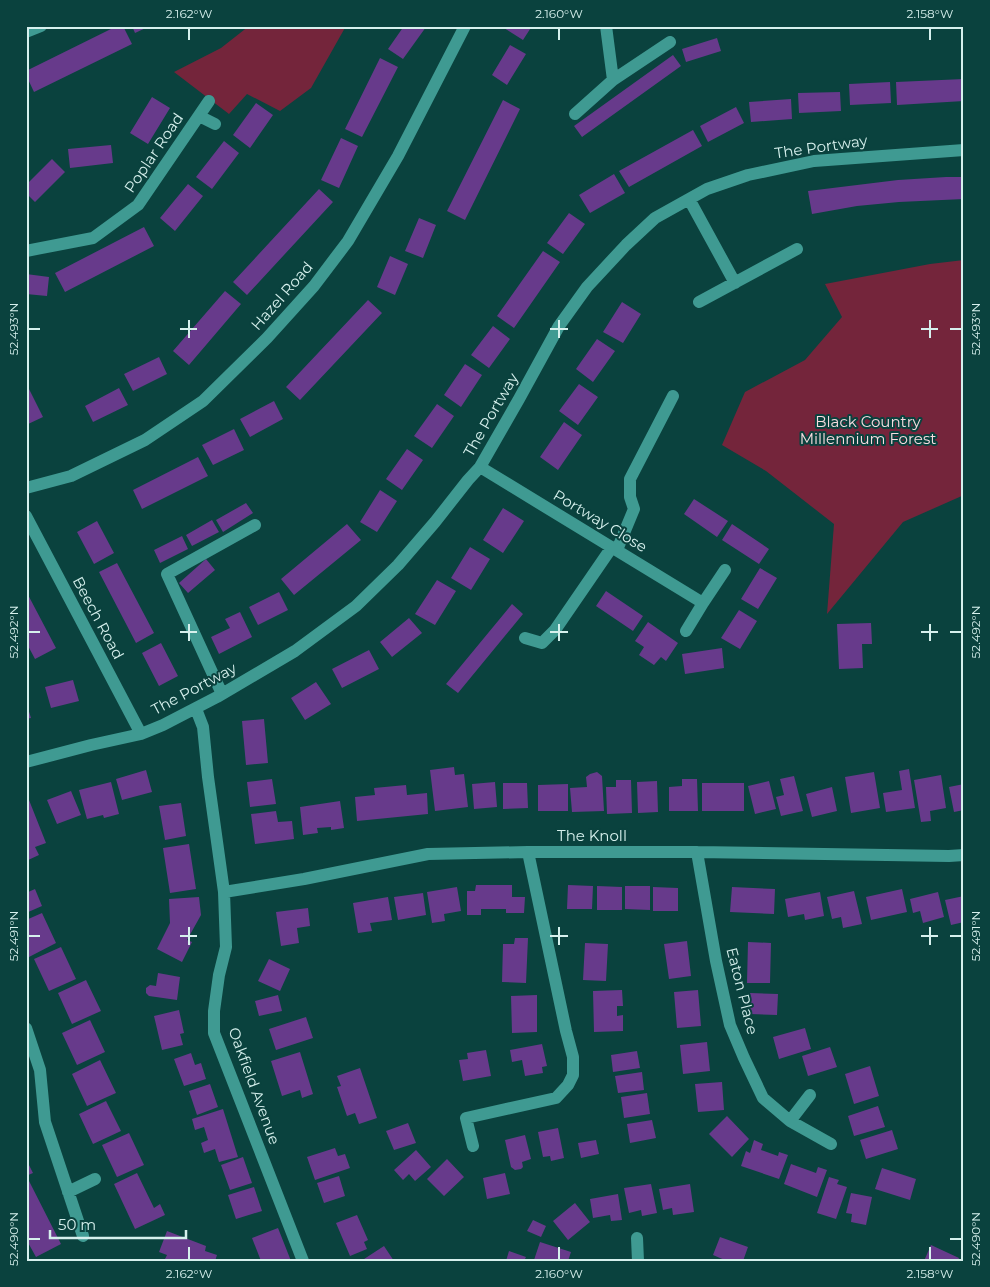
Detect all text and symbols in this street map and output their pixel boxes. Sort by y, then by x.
text: 2.162°W [166,6,212,21]
text: 2.160°W [535,6,583,21]
text: 2.158°W [907,6,953,21]
street label: Poplar Road [120,109,187,196]
street label: The Portway [773,130,869,162]
street label: Hazel Road [247,257,317,334]
text: 52.493°N [6,303,21,355]
text: 52.493°N [968,303,983,355]
street label: The Portway [459,369,523,460]
park label: Black Country Millennium Forest [800,412,936,448]
street label: Portway Close [550,485,651,556]
street label: Beech Road [69,573,128,662]
text: 52.492°N [6,606,21,658]
text: 52.492°N [968,606,983,658]
street label: The Portway [148,658,240,719]
street label: The Knoll [557,826,627,845]
text: 52.491°N [6,911,21,961]
text: 52.491°N [968,911,983,961]
street label: Eaton Place [722,945,762,1036]
street label: Oakfield Avenue [224,1025,284,1147]
scale bar [50,1207,186,1239]
text: 52.490°N [6,1212,21,1266]
text: 52.490°N [968,1212,983,1266]
text: 50 m [58,1215,96,1234]
text: 2.162°W [166,1266,212,1281]
text: 2.160°W [535,1266,583,1281]
text: 2.158°W [907,1266,953,1281]

